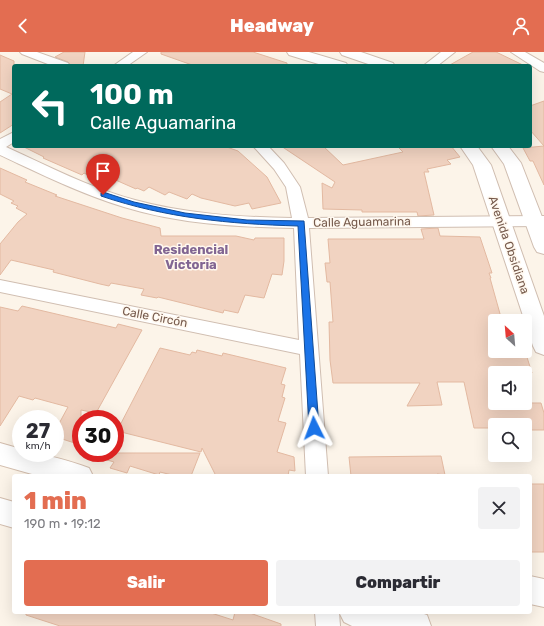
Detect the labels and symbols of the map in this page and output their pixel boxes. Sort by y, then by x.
pin [86,154,120,195]
street label: Avenida Obsidiana [486,194,532,296]
street label: Calle Aguamarina [313,214,411,230]
district label: Residencial Victoria [154,242,228,272]
street label: Calle Circón [121,304,189,330]
north arrow [488,314,532,358]
position arrow [293,407,335,449]
speed limit sign: 30 [72,410,124,462]

